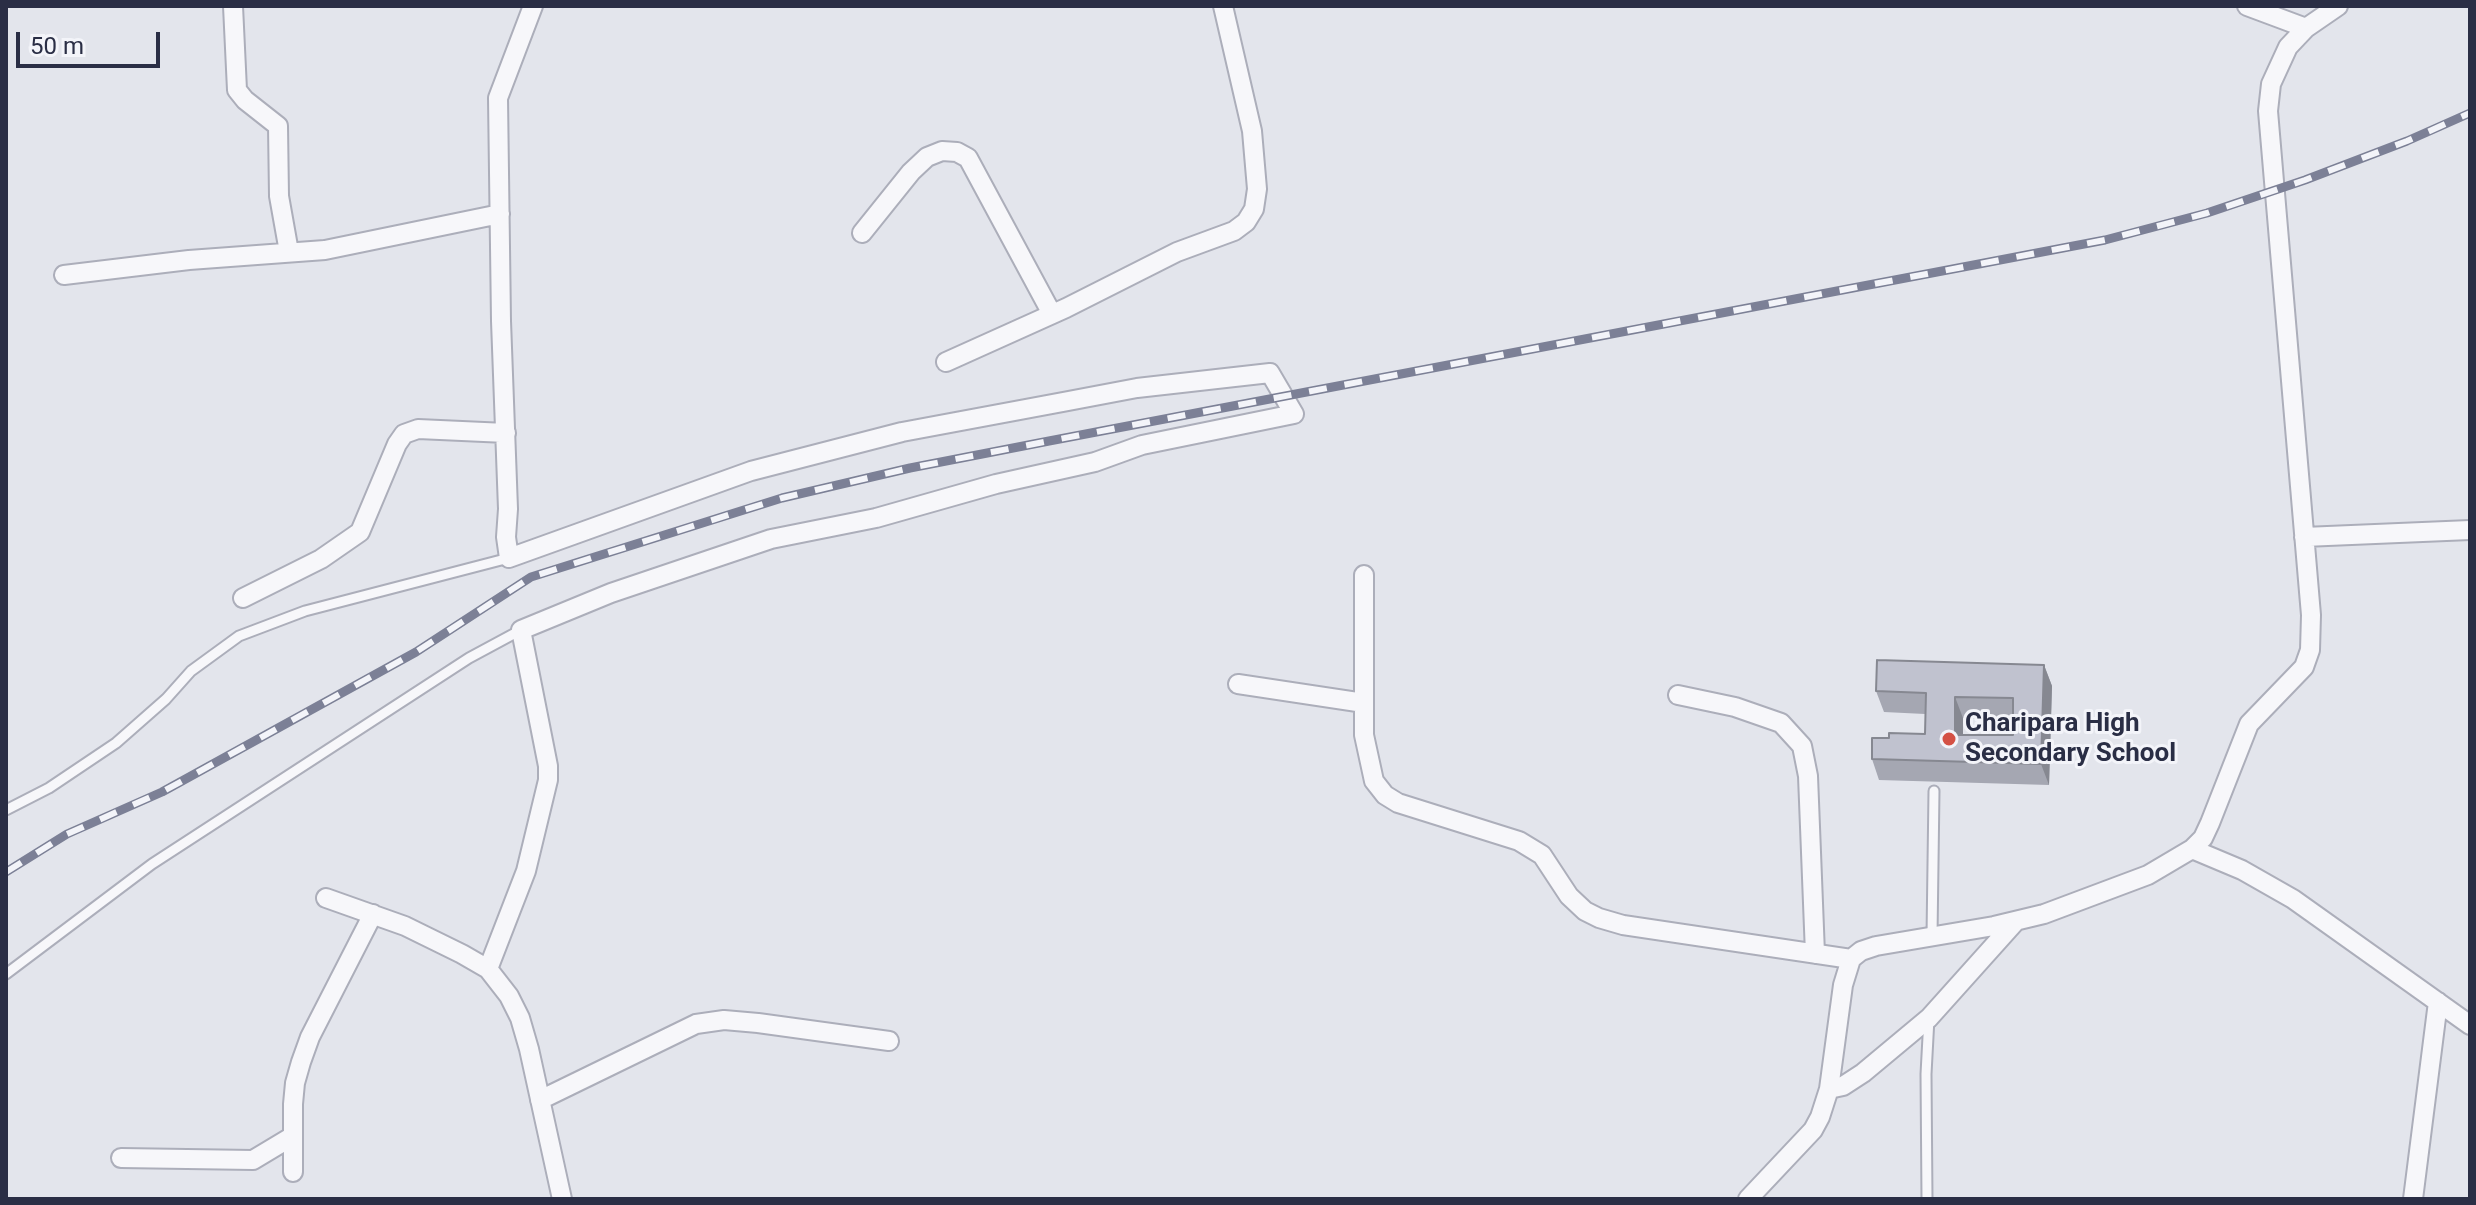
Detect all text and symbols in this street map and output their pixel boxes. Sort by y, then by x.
scale bar [20,16,164,66]
text: 50 m [30,32,84,60]
place label: Charipara High Secondary School [1965,708,2176,770]
marker: Charipara High Secondary School [1940,730,1958,748]

